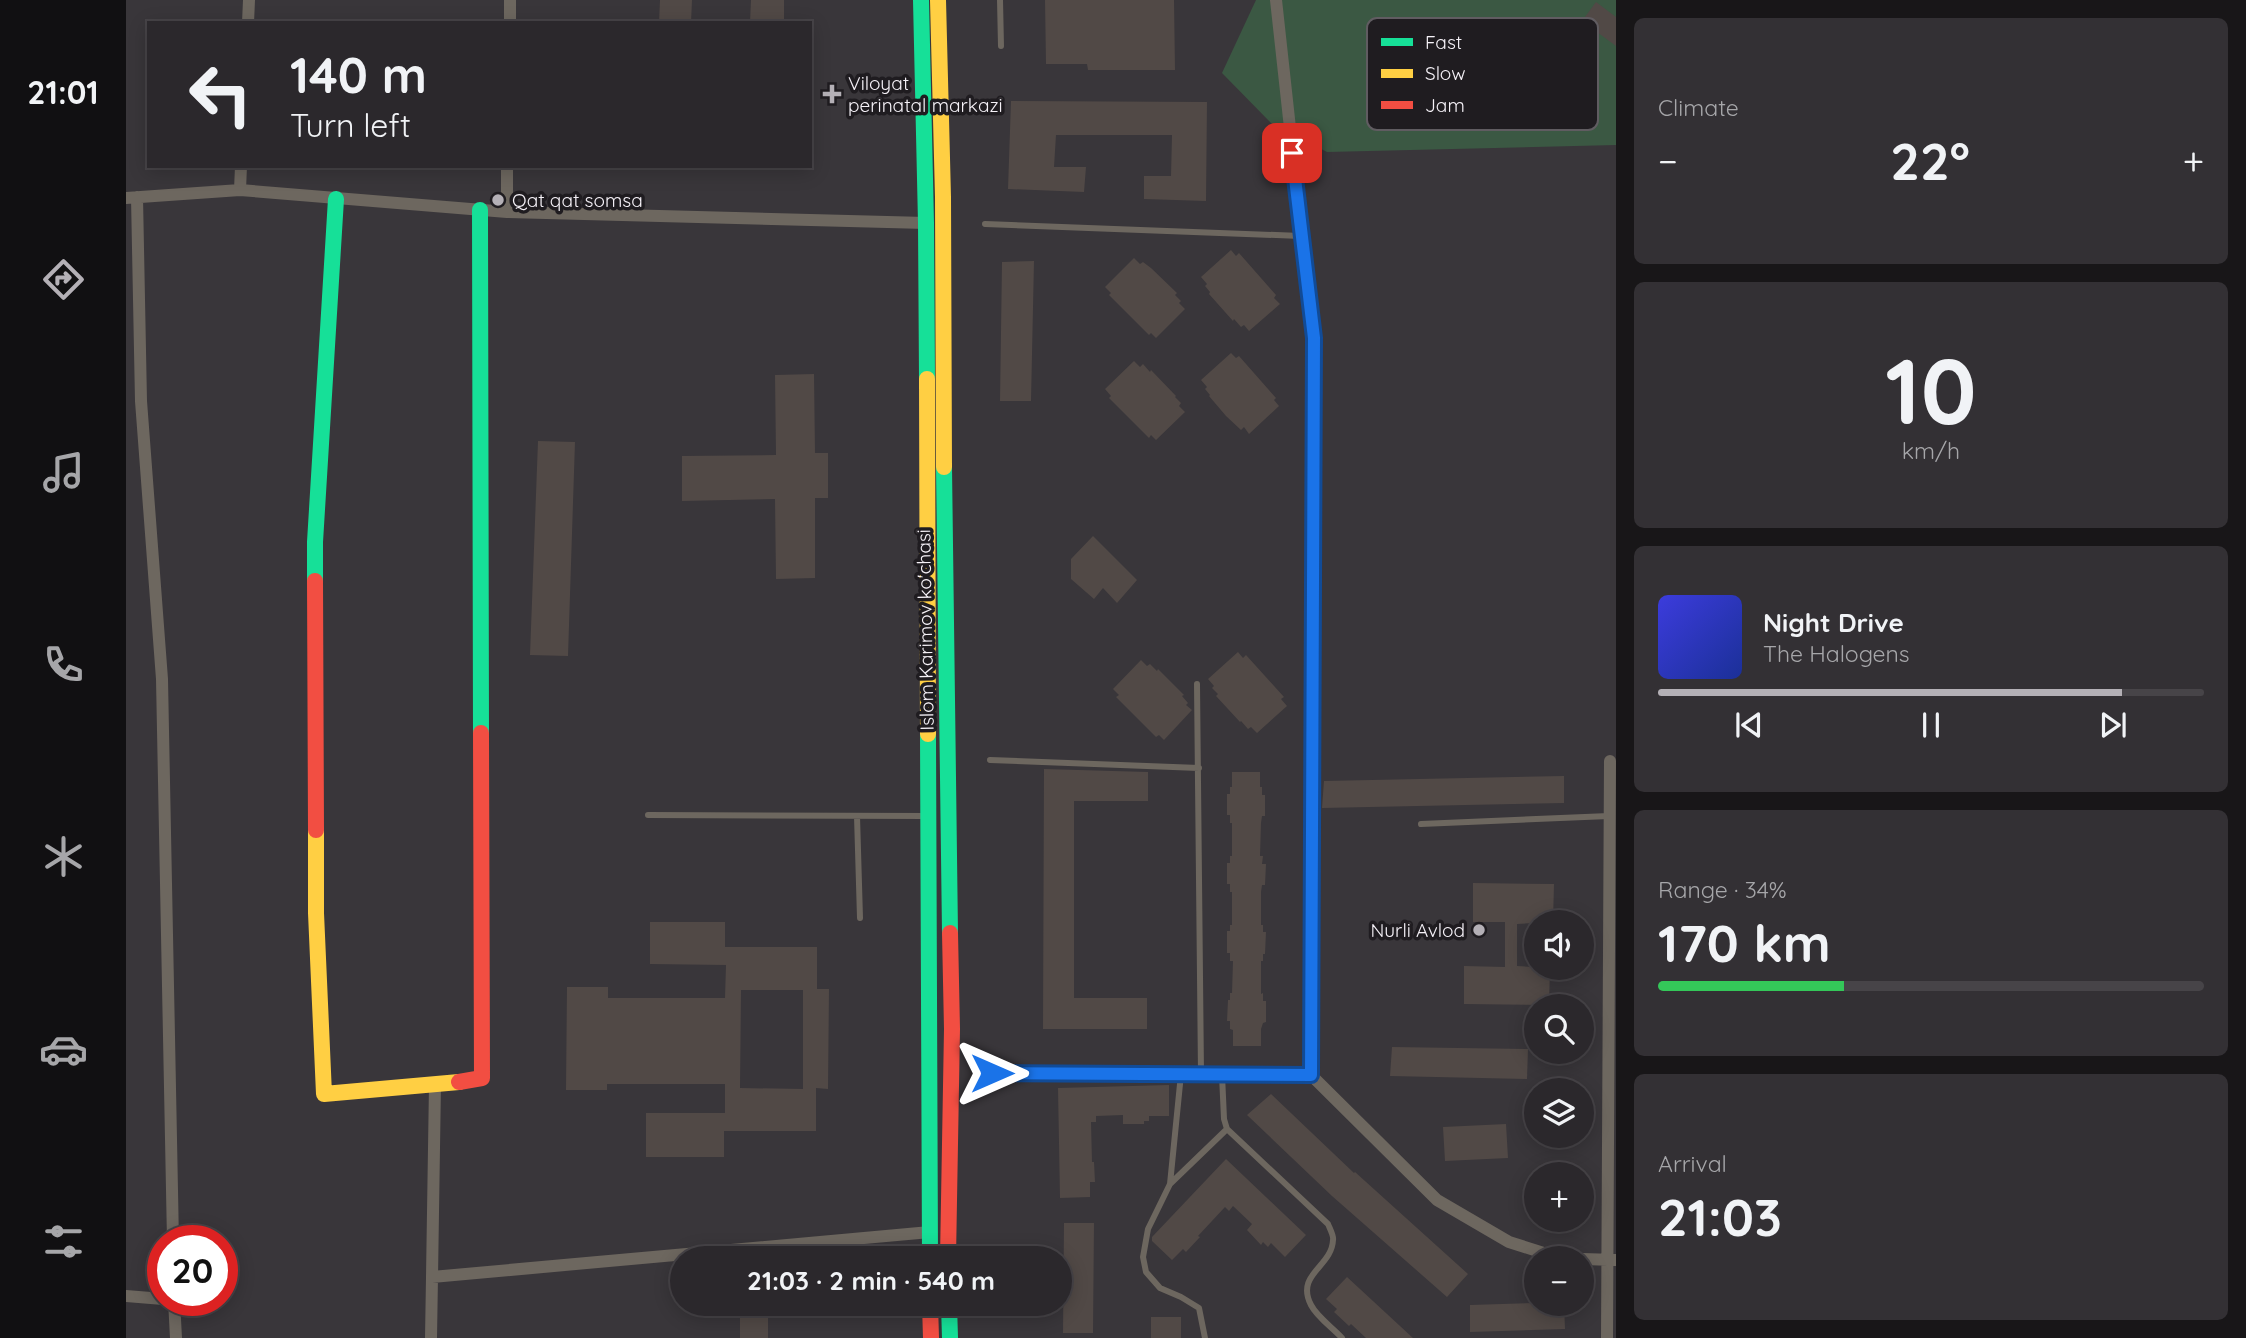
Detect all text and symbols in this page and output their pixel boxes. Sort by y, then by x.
legend [1367,18,1598,130]
text: Fast [1425,30,1462,54]
text: 140 m [290,44,427,105]
icon: left [175,49,266,140]
text: Slow [1425,61,1466,85]
place label: Viloyat perinatal markazi [848,71,1003,117]
text: 21:01 [27,72,99,112]
marker: Viloyat perinatal markazi [822,84,842,104]
text: Jam [1425,93,1465,117]
text: Climate [1658,93,1739,122]
text: Turn left [290,105,411,145]
pin [1262,123,1322,183]
text: 22° [1890,128,1970,193]
icon: arrive [1273,134,1311,172]
text: − [1658,137,1678,185]
text: + [2183,137,2204,185]
place label: Qat qat somsa [512,188,643,212]
marker: Qat qat somsa [490,192,506,208]
icon: directions [39,255,88,304]
text: 10 [1885,333,1977,447]
text: km/h [1902,436,1960,465]
icon: music [39,448,88,497]
street label: Islom Karimov ko'chasi [911,529,939,731]
text: Night Drive [1763,606,1904,639]
text: The Halogens [1763,639,1910,668]
icon: phone [39,640,88,689]
icon: previous [1730,706,1768,744]
icon: pause [1912,706,1950,744]
icon: next [2094,706,2132,744]
icon: climate [39,832,88,881]
text: Range · 34% [1658,875,1787,904]
map controls [1524,910,1594,1316]
button: sound [1524,910,1594,980]
text: 170 km [1658,910,1831,975]
place label: Nurli Avlod [1370,918,1465,942]
marker: Nurli Avlod [1471,922,1487,938]
button: search [1524,994,1594,1064]
icon: car [39,1025,88,1074]
position arrow [955,1036,1029,1110]
button: layers [1524,1078,1594,1148]
text: Arrival [1658,1149,1727,1178]
button: + [1524,1162,1594,1232]
text: 21:03 [1658,1184,1782,1249]
icon: filters [39,1217,88,1266]
speed limit sign: 20 [147,1225,238,1316]
button: − [1524,1246,1594,1316]
text: 21:03 · 2 min · 540 m [747,1264,995,1297]

